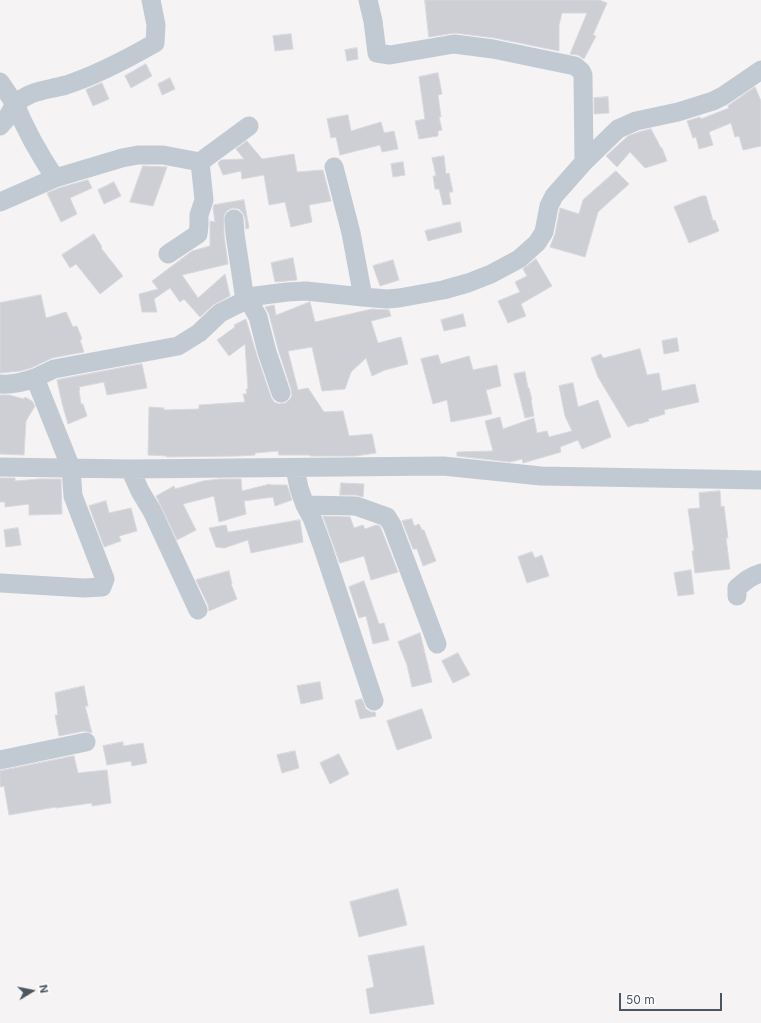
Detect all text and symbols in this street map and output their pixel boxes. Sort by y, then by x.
north arrow [12,971,52,1011]
text: N [36,984,51,994]
scale bar [621,985,724,1011]
text: 50 m [626,992,655,1007]

